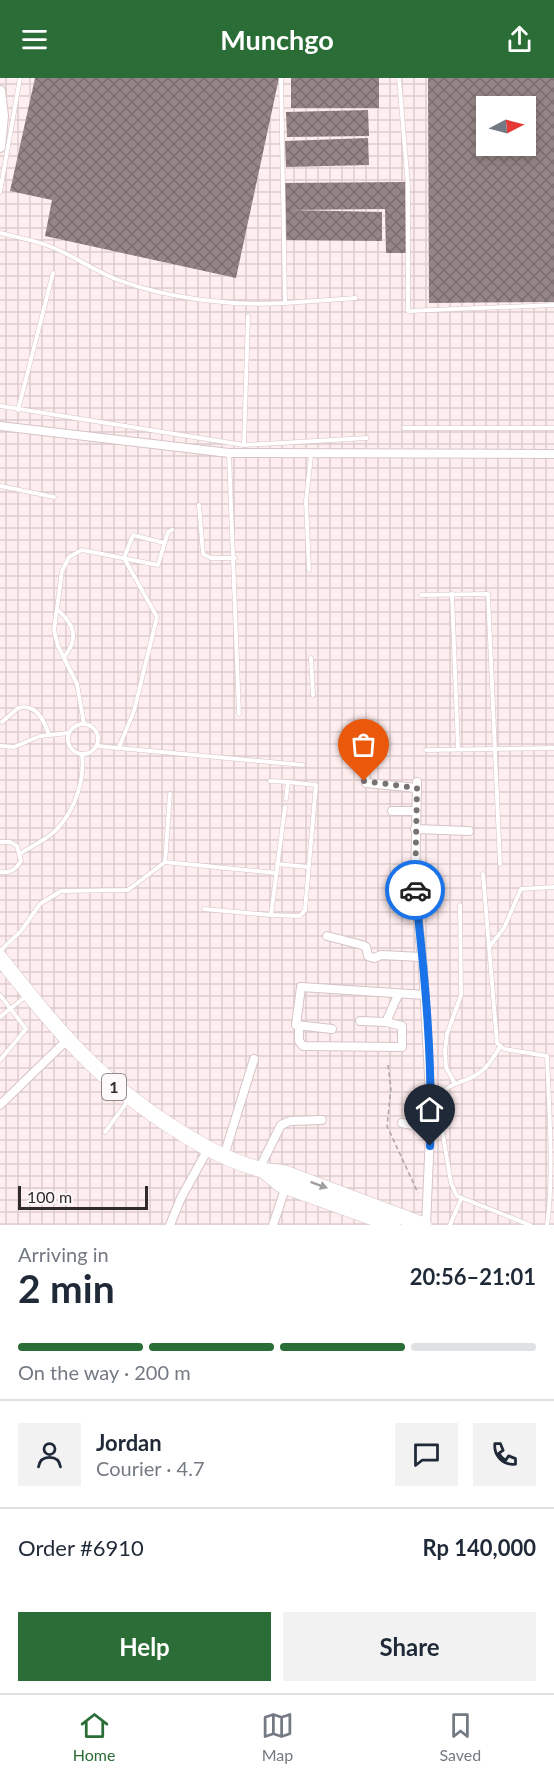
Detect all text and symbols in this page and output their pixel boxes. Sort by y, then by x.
icon: menu [18,23,51,56]
text: Munchgo [220,23,334,56]
icon: share [503,23,536,56]
north arrow [476,96,536,156]
map controls [476,96,536,156]
pin [338,719,389,781]
icon: bag [347,728,380,761]
courier [385,860,445,920]
icon: car [399,874,432,907]
road number: 1 [102,1074,126,1100]
pin [404,1084,455,1146]
icon: home [413,1093,446,1126]
one-way arrow [311,1181,329,1191]
scale bar [18,1183,148,1210]
text: 100 m [27,1187,72,1206]
text: Arriving in [18,1242,109,1266]
text: 20:56–21:01 [410,1263,536,1290]
text: 2 min [18,1265,115,1311]
text: On the way · 200 m [18,1360,191,1384]
button: person [18,1423,81,1486]
button: chat [395,1423,458,1486]
button: phone [473,1423,536,1486]
text: Jordan [96,1429,162,1456]
text: Courier · 4.7 [96,1456,205,1480]
text: Order #6910 [18,1534,144,1561]
text: Rp 140,000 [422,1534,536,1561]
button: Help [18,1612,271,1681]
button: Share [283,1612,536,1681]
tab: Home [73,1709,115,1764]
tab: Map [261,1709,294,1764]
tab: Saved [439,1709,481,1764]

